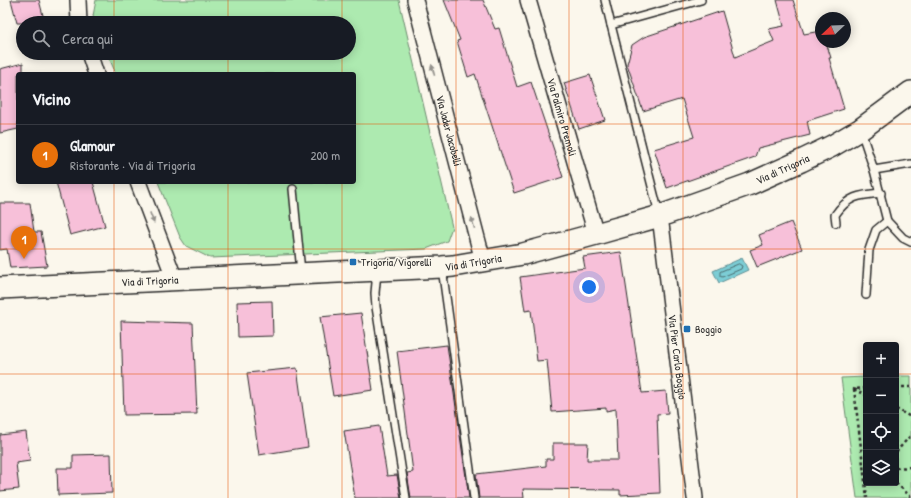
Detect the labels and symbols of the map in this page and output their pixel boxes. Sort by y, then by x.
north arrow [815,12,851,48]
one-way arrow [430,64,436,76]
street label: Via Palmiro Premoli [544,77,580,158]
street label: Via Jader Jacobelli [433,94,465,168]
street label: Via di Trigoria [754,151,812,187]
one-way arrow [150,213,156,225]
one-way arrow [470,217,476,229]
pin: 1 [11,226,37,259]
street label: Via di Trigoria [444,251,503,274]
place label: Trigoria/Vigorelli [361,255,432,269]
marker: Trigoria/Vigorelli [348,257,358,267]
street label: Via di Trigoria [121,273,179,289]
your location [579,277,599,297]
street label: Via Pier Carlo Boggio [665,314,690,401]
place label: Boggio [695,322,722,336]
marker: Boggio [682,324,692,334]

